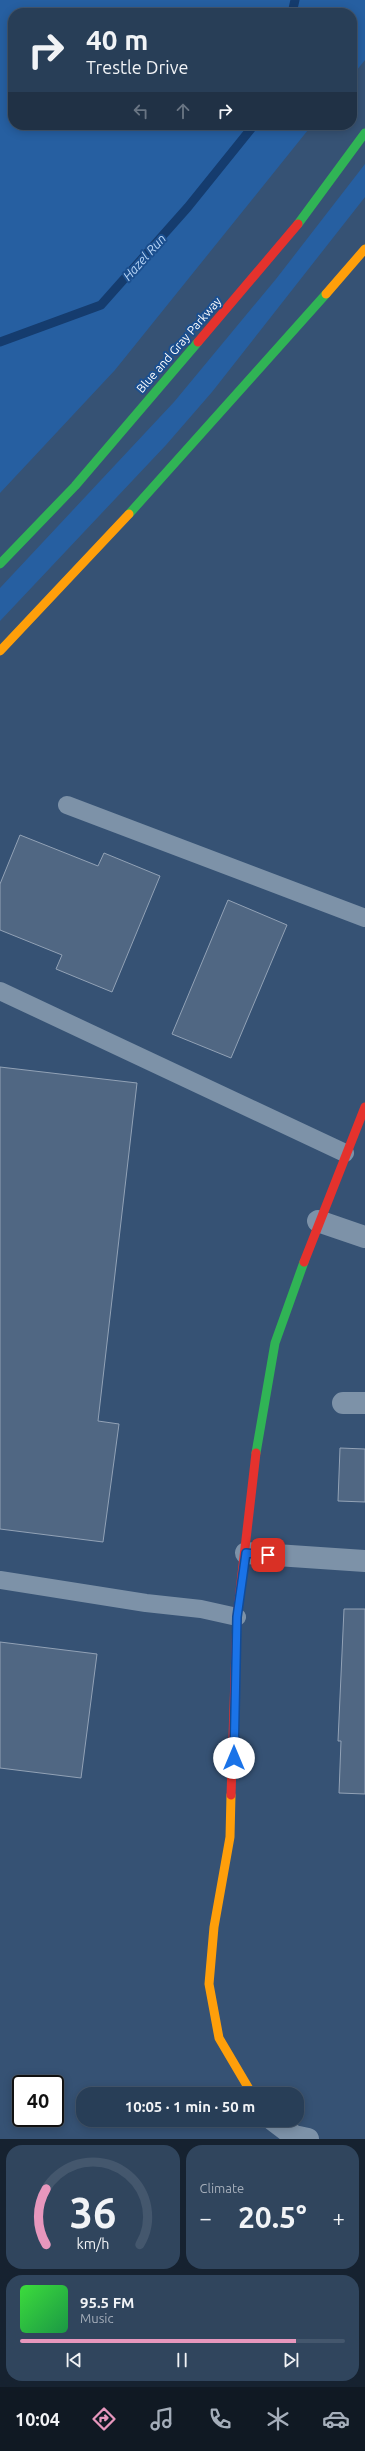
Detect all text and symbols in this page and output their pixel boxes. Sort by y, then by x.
icon: right [20,24,72,76]
text: 40 m [86,24,148,55]
text: Trestle Drive [86,57,188,77]
icon: left [130,100,152,122]
icon: ahead [172,100,194,122]
icon: right [214,100,236,122]
water label: Hazel Run [120,231,168,283]
street label: Blue and Gray Parkway [134,294,224,395]
pin [251,1538,285,1572]
icon: arrive [257,1544,279,1566]
position arrow [213,1737,255,1779]
speed limit sign: 40 [12,2075,64,2127]
text: 10:05 · 1 min · 50 m [125,2098,255,2115]
text: Climate [200,2181,244,2195]
text: 36 [69,2189,116,2236]
text: 20.5° [238,2200,307,2234]
text: − [200,2205,212,2230]
text: + [333,2205,345,2230]
text: km/h [76,2236,109,2252]
text: 95.5 FM [80,2294,134,2311]
text: Music [80,2311,114,2325]
icon: previous [63,2349,85,2371]
icon: pause [171,2349,193,2371]
icon: next [280,2349,302,2371]
icon: directions [90,2405,118,2433]
icon: music [148,2405,176,2433]
icon: phone [206,2405,234,2433]
icon: climate [264,2405,292,2433]
icon: car [322,2405,350,2433]
text: 10:04 [15,2409,60,2429]

